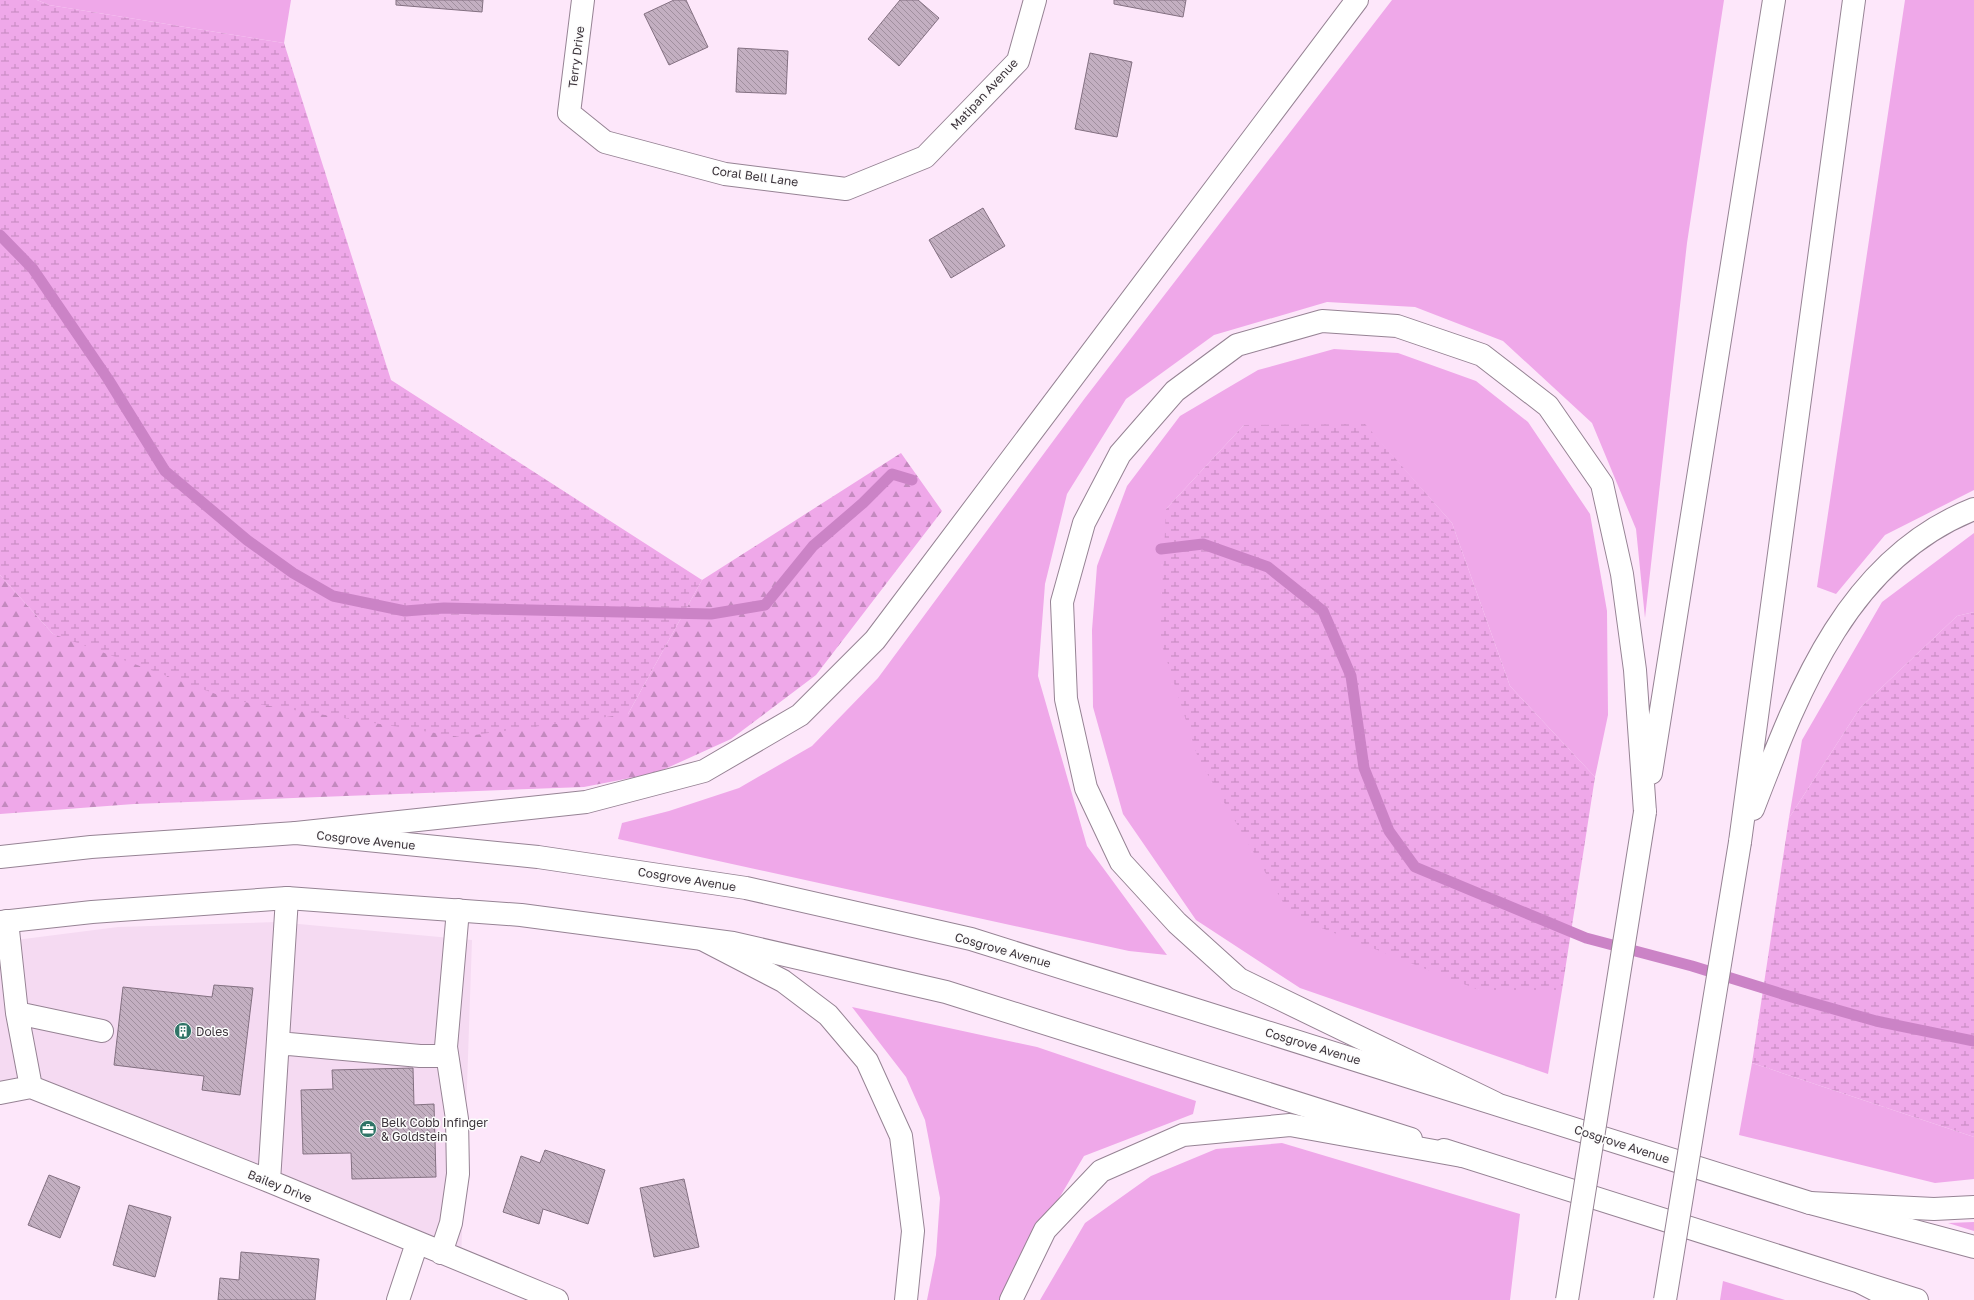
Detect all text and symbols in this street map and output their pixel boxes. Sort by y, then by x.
street label: Terry Drive [565,25,587,89]
street label: Matipan Avenue [947,55,1021,133]
street label: Coral Bell Lane [711,162,799,190]
street label: Cosgrove Avenue [316,827,416,853]
street label: Cosgrove Avenue [637,864,737,894]
street label: Cosgrove Avenue [953,929,1053,971]
building icon: Doles [173,1021,193,1041]
place label: Doles [196,1024,229,1039]
street label: Cosgrove Avenue [1263,1024,1363,1068]
place label: Belk Cobb Infinger & Goldstein [381,1115,488,1144]
office icon: Belk Cobb Infinger & Goldstein [358,1119,378,1139]
street label: Cosgrove Avenue [1572,1122,1672,1167]
street label: Bailey Drive [246,1166,314,1206]

